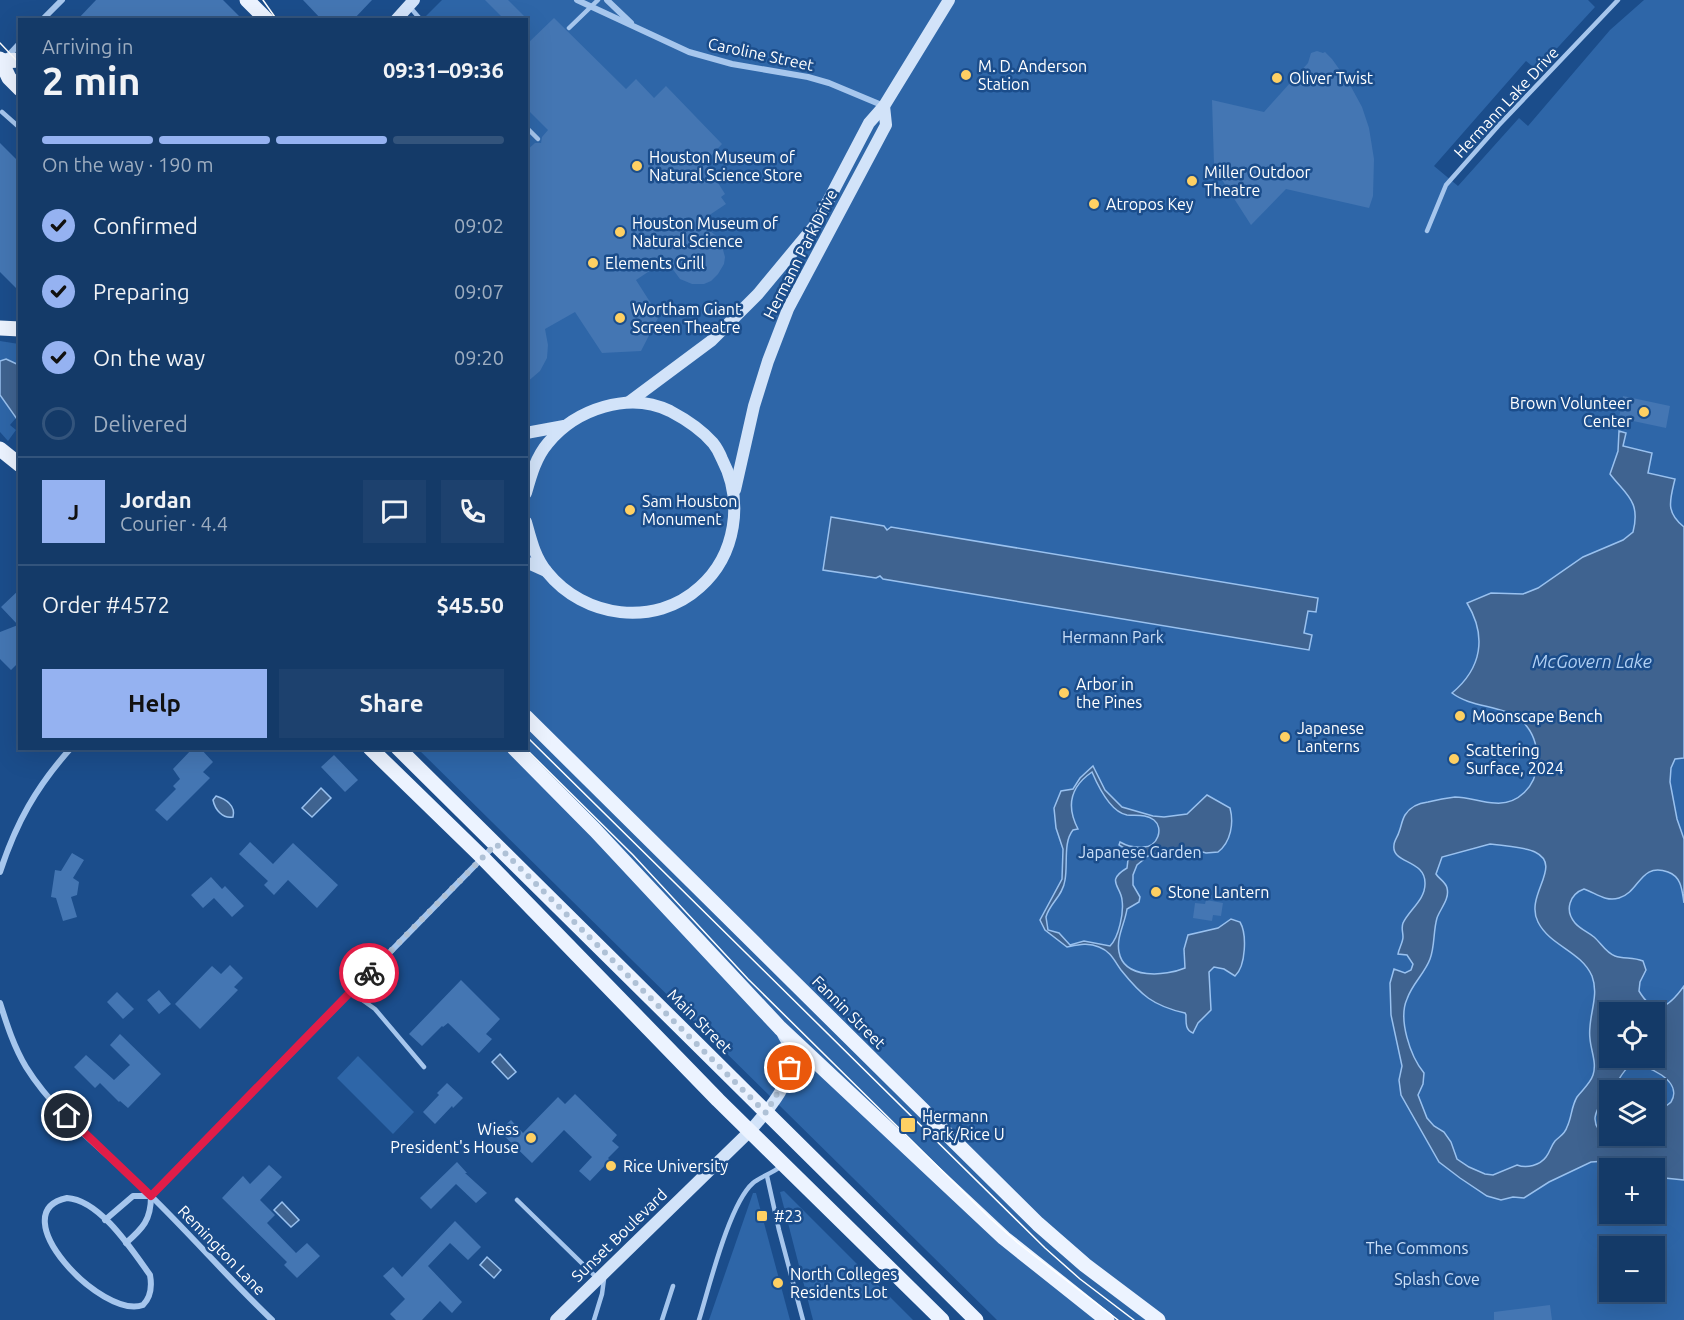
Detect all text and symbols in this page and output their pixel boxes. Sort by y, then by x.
street label: Caroline Street [706,34,816,74]
text: Arriving in [42,35,133,58]
street label: Hermann Lake Drive [1450,43,1562,161]
text: 09:31–09:36 [383,57,504,82]
place label: M. D. Anderson Station [978,57,1087,93]
text: 2 min [42,59,141,102]
marker: M. D. Anderson Station [959,68,973,82]
place label: Oliver Twist [1289,69,1374,87]
marker: Oliver Twist [1270,71,1284,85]
place label: Houston Museum of Natural Science Store [649,148,803,184]
text: On the way · 190 m [42,153,214,176]
marker: Houston Museum of Natural Science Store [630,159,644,173]
place label: Miller Outdoor Theatre [1204,163,1311,199]
marker: Miller Outdoor Theatre [1185,174,1199,188]
street label: Hermann Park Drive [759,186,841,322]
place label: Atropos Key [1106,195,1194,213]
marker: Atropos Key [1087,197,1101,211]
icon: check [42,209,75,242]
text: Confirmed [93,213,198,238]
text: 09:02 [454,214,504,237]
place label: Houston Museum of Natural Science [632,214,779,250]
marker: Houston Museum of Natural Science [613,225,627,239]
place label: Elements Grill [605,254,705,272]
marker: Elements Grill [586,256,600,270]
icon: check [42,275,75,308]
text: Preparing [93,279,190,304]
text: 09:07 [454,280,504,303]
place label: Wortham Giant Screen Theatre [632,300,742,336]
marker: Wortham Giant Screen Theatre [613,311,627,325]
icon: check [42,341,75,374]
text: On the way [93,345,205,370]
text: 09:20 [454,346,504,369]
place label: Brown Volunteer Center [1510,394,1632,430]
marker: Brown Volunteer Center [1637,405,1651,419]
text: Delivered [93,411,188,436]
button: chat [363,480,426,543]
button: phone [441,480,504,543]
text: Jordan [120,487,192,512]
place label: Sam Houston Monument [642,492,737,528]
text: J [68,499,79,524]
marker: Sam Houston Monument [623,503,637,517]
text: Courier · 4.4 [120,512,228,535]
text: Order #4572 [42,592,170,617]
text: $45.50 [437,592,504,617]
park label: Hermann Park [1062,628,1164,646]
water label: McGovern Lake [1532,651,1652,671]
button: Help [42,669,267,738]
button: Share [279,669,504,738]
place label: Arbor in the Pines [1076,675,1142,711]
marker: Arbor in the Pines [1057,686,1071,700]
place label: Moonscape Bench [1472,707,1603,725]
marker: Moonscape Bench [1453,709,1467,723]
place label: Japanese Lanterns [1297,719,1364,755]
marker: Japanese Lanterns [1278,730,1292,744]
place label: Scattering Surface, 2024 [1466,741,1564,777]
marker: Scattering Surface, 2024 [1447,752,1461,766]
park label: Japanese Garden [1078,843,1202,861]
place label: Stone Lantern [1168,883,1269,901]
marker: Stone Lantern [1149,885,1163,899]
courier [339,943,399,1003]
icon: bike [353,957,386,990]
street label: Fannin Street [809,972,890,1053]
street label: Main Street [664,985,736,1057]
map controls [1599,1002,1665,1302]
button: locate [1599,1002,1665,1068]
pin [764,1042,815,1093]
icon: bag [773,1051,806,1084]
button: layers [1599,1080,1665,1146]
pin [41,1090,92,1141]
icon: home [50,1099,83,1132]
place label: Hermann Park/Rice U [922,1107,1005,1143]
marker: Hermann Park/Rice U [899,1116,917,1134]
place label: Wiess President's House [390,1120,519,1156]
marker: Wiess President's House [524,1131,538,1145]
place label: Rice University [623,1157,728,1175]
button: + [1599,1158,1665,1224]
marker: Rice University [604,1159,618,1173]
street label: Sunset Boulevard [568,1185,670,1285]
street label: Remington Lane [175,1201,269,1299]
place label: #23 [774,1207,803,1225]
marker: #23 [755,1209,769,1223]
button: − [1599,1236,1665,1302]
park label: The Commons [1366,1239,1468,1257]
place label: North Colleges Residents Lot [790,1265,897,1301]
park label: Splash Cove [1394,1270,1480,1288]
marker: North Colleges Residents Lot [771,1276,785,1290]

